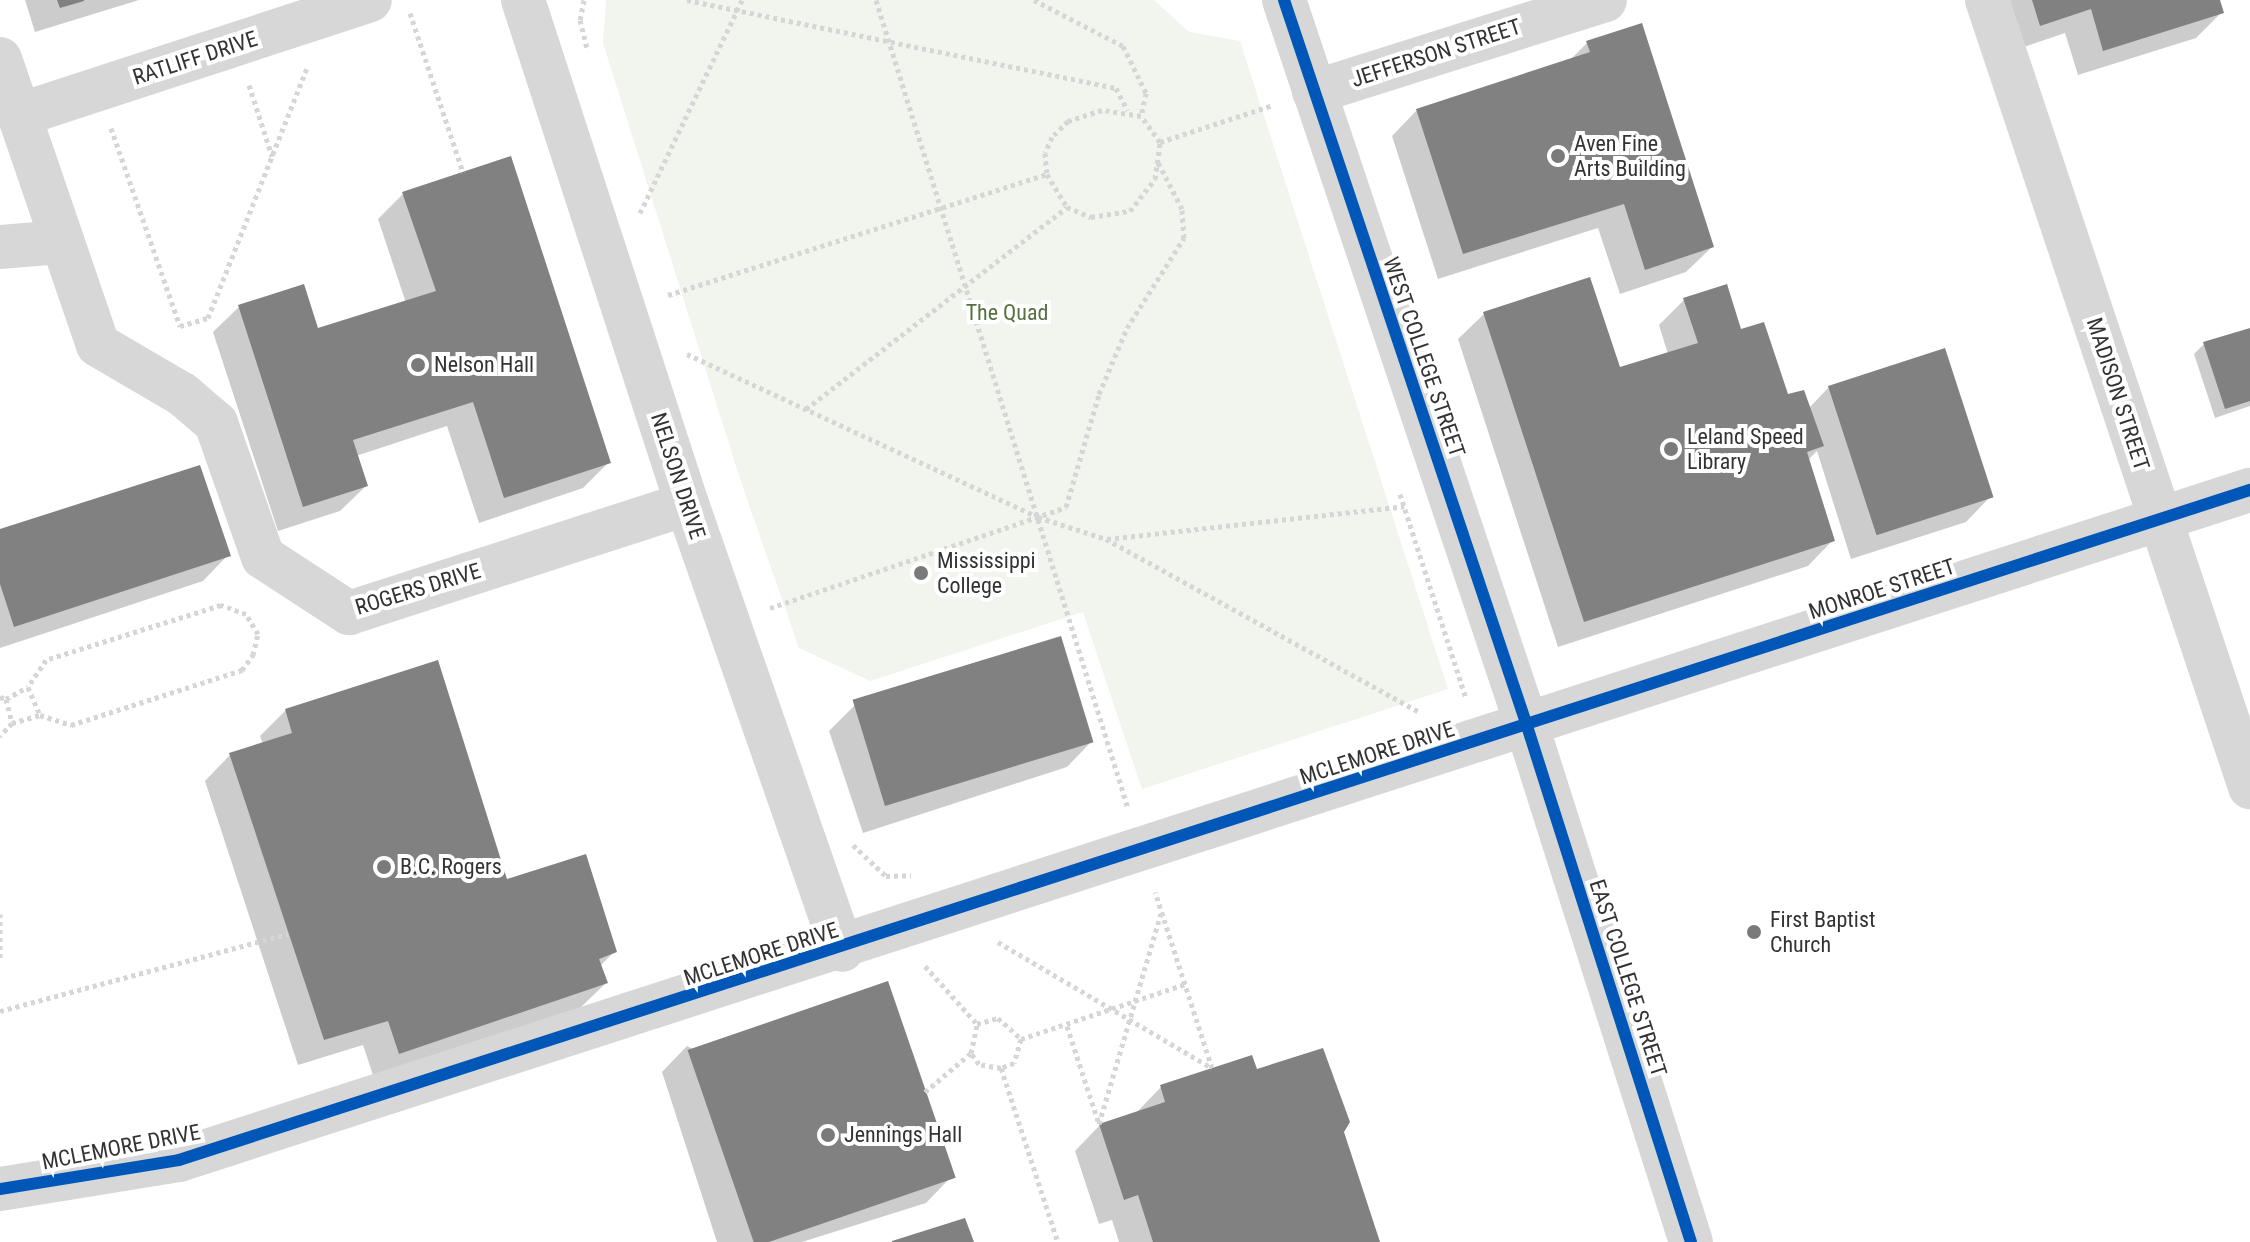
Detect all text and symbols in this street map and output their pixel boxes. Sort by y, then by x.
street label: JEFFERSON STREET [1348,13,1524,93]
street label: RATLIFF DRIVE [129,25,261,91]
place label: Aven Fine Arts Building [1574,130,1686,182]
marker: Aven Fine Arts Building [1549,147,1567,165]
street label: WEST COLLEGE STREET [1377,253,1471,461]
park label: The Quad [966,300,1048,326]
street label: MADISON STREET [2081,314,2155,474]
place label: Nelson Hall [434,352,534,378]
marker: Nelson Hall [409,356,427,374]
street label: NELSON DRIVE [645,409,711,543]
place label: Leland Speed Library [1687,423,1804,474]
marker: Leland Speed Library [1662,440,1680,458]
place label: Mississippi College [937,547,1036,598]
street label: MONROE STREET [1805,553,1959,625]
street label: ROGERS DRIVE [352,557,484,621]
marker: Mississippi College [912,564,930,582]
street label: MCLEMORE DRIVE [1296,716,1458,790]
place label: B.C. Rogers [400,854,502,880]
marker: B.C. Rogers [375,858,393,876]
street label: EAST COLLEGE STREET [1584,876,1672,1080]
place label: First Baptist Church [1770,906,1875,958]
street label: MCLEMORE DRIVE [680,917,842,991]
marker: First Baptist Church [1745,923,1763,941]
street label: MCLEMORE DRIVE [39,1119,203,1175]
place label: Jennings Hall [844,1122,962,1148]
marker: Jennings Hall [819,1126,837,1144]

